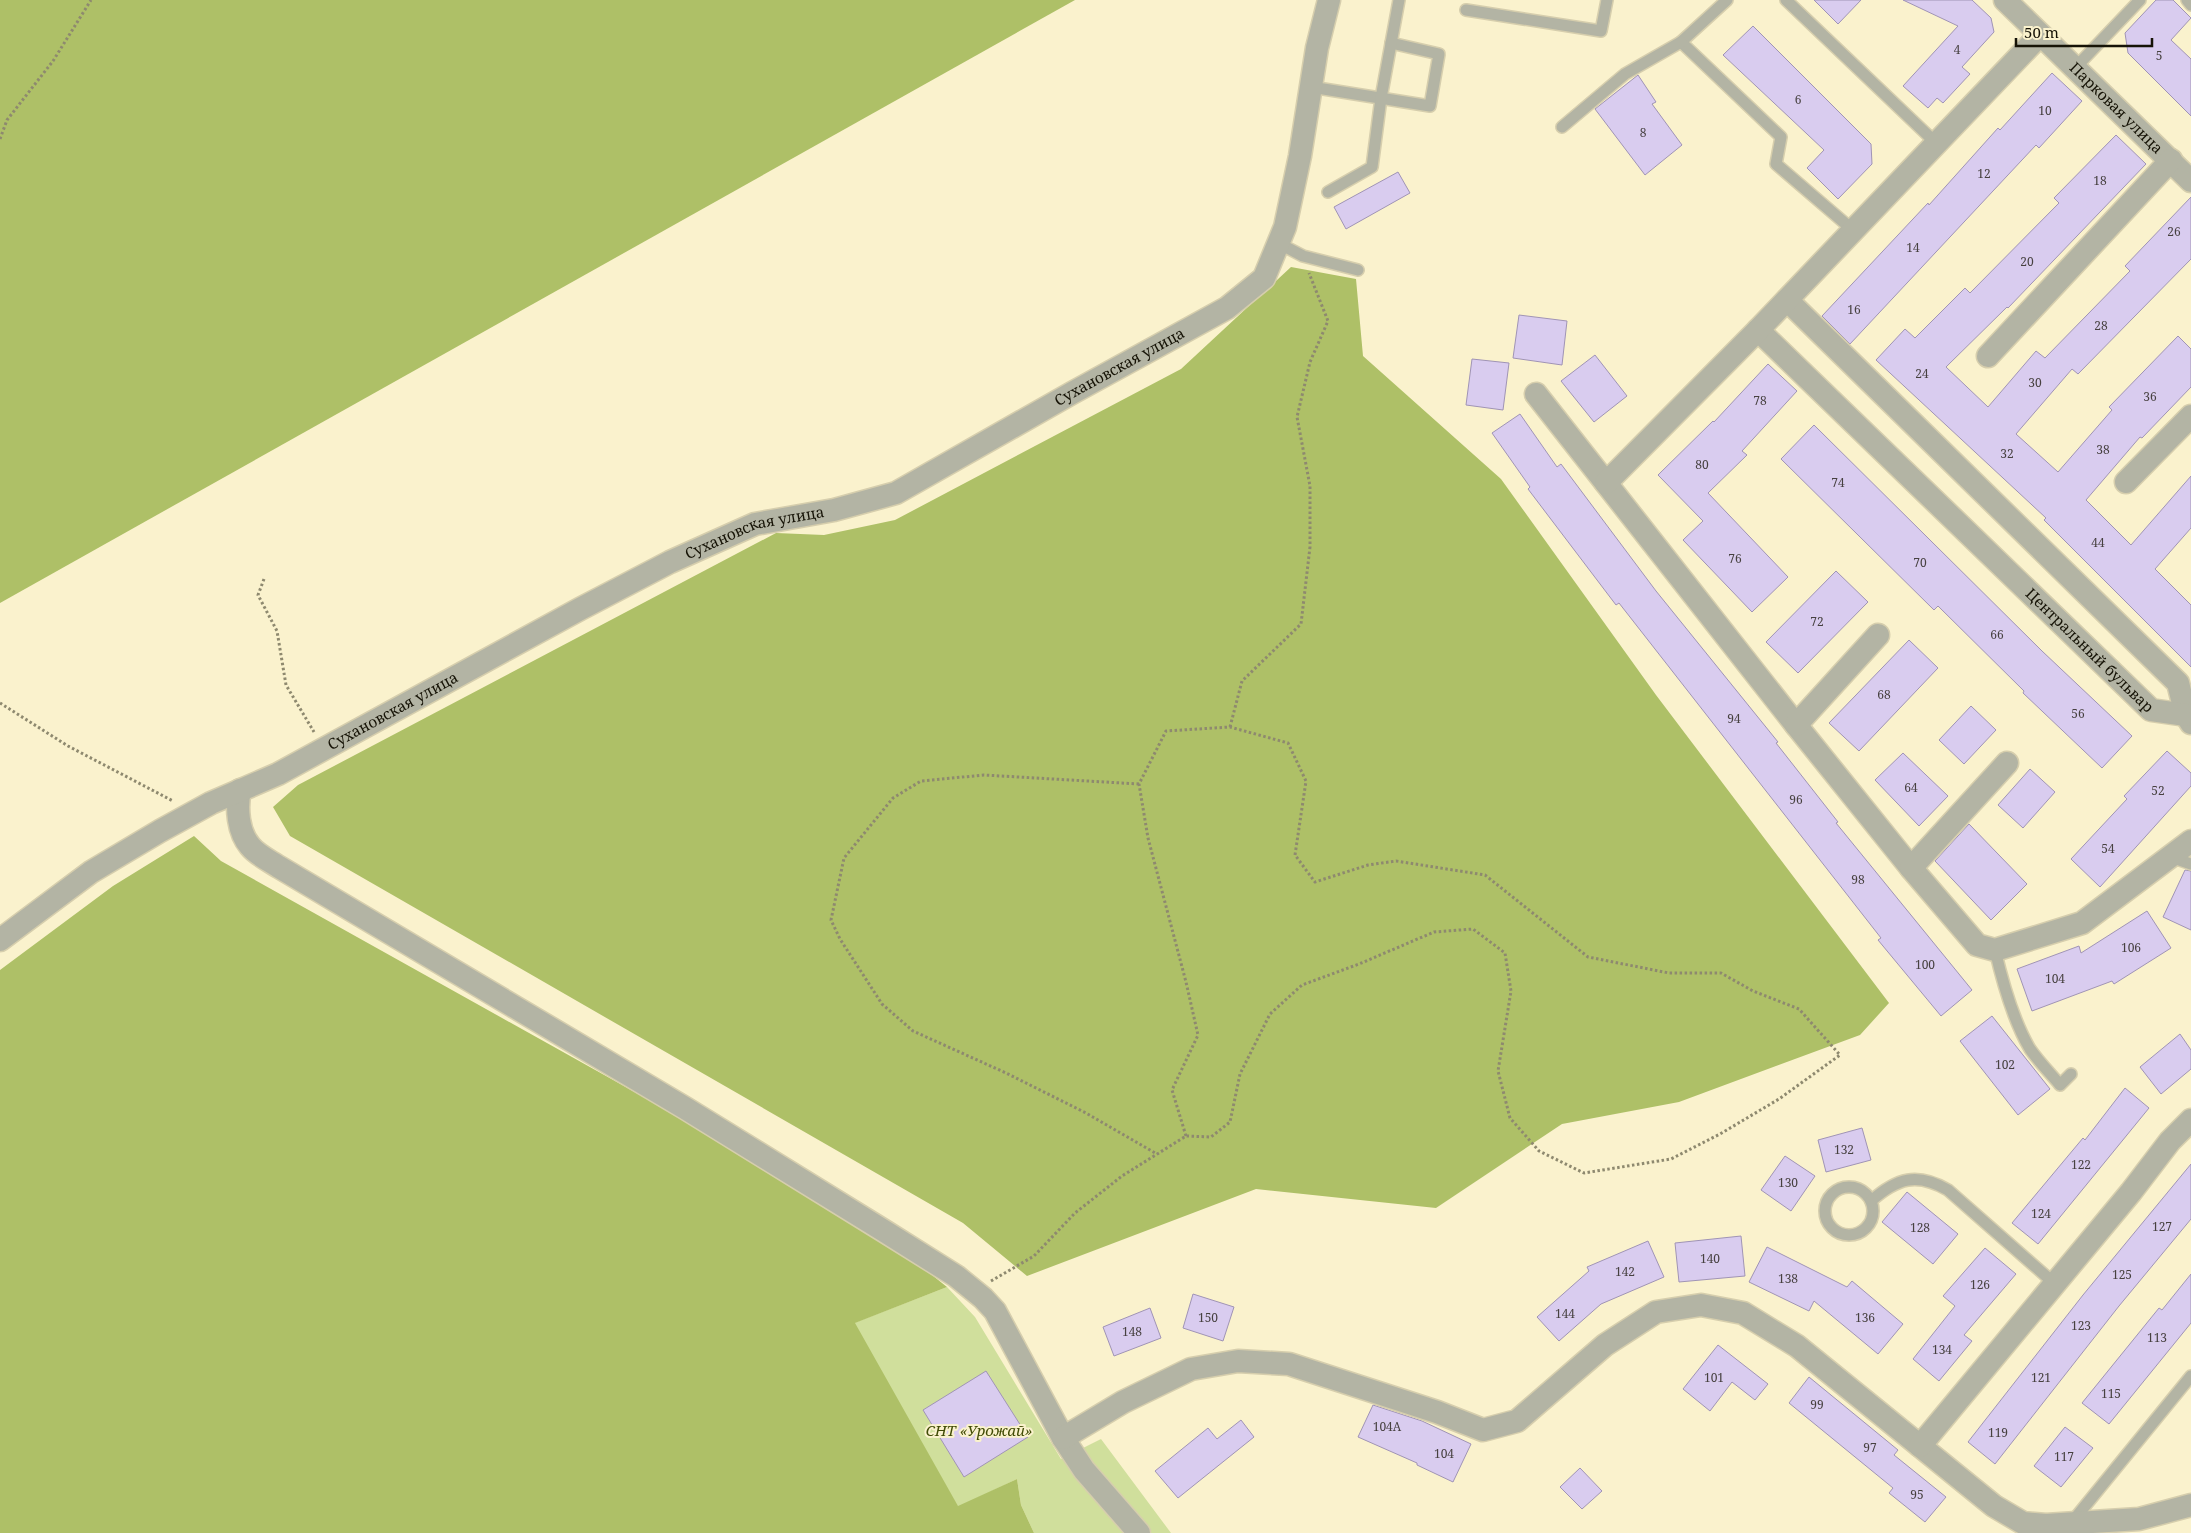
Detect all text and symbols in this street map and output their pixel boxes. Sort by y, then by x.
scale bar [2016,15,2152,47]
text: 50 m [2024,22,2059,42]
house number: 4 [1954,41,1961,58]
house number: 5 [2156,47,2162,64]
street label: Парковая улица [2066,57,2168,158]
house number: 6 [1795,91,1802,108]
house number: 10 [2038,102,2052,119]
house number: 8 [1640,124,1647,141]
house number: 12 [1977,165,1991,182]
house number: 18 [2093,172,2107,189]
house number: 26 [2167,223,2181,240]
house number: 14 [1906,239,1920,256]
house number: 20 [2020,253,2034,270]
house number: 16 [1847,301,1861,318]
house number: 28 [2094,317,2108,334]
street label: Сухановская улица [1050,322,1188,410]
house number: 24 [1915,365,1929,382]
house number: 30 [2028,374,2042,391]
house number: 36 [2143,388,2157,405]
house number: 78 [1753,392,1767,409]
house number: 38 [2096,441,2110,458]
house number: 32 [2000,445,2014,462]
house number: 80 [1695,456,1709,473]
house number: 74 [1831,474,1845,491]
street label: Сухановская улица [681,501,826,563]
house number: 44 [2091,534,2105,551]
house number: 76 [1728,550,1742,567]
house number: 70 [1913,554,1927,571]
street label: Центральный бульвар [2022,583,2158,716]
house number: 72 [1810,613,1824,630]
house number: 66 [1990,626,2004,643]
street label: Сухановская улица [324,667,461,754]
house number: 68 [1877,686,1891,703]
house number: 56 [2071,705,2085,722]
house number: 94 [1727,710,1741,727]
house number: 64 [1904,779,1918,796]
house number: 52 [2151,782,2165,799]
house number: 96 [1789,791,1803,808]
house number: 54 [2101,840,2115,857]
house number: 98 [1851,871,1865,888]
house number: 106 [2121,939,2141,956]
house number: 100 [1915,956,1935,973]
house number: 104 [2045,970,2065,987]
house number: 102 [1995,1056,2015,1073]
house number: 132 [1834,1141,1854,1158]
house number: 122 [2071,1156,2091,1173]
house number: 130 [1778,1174,1798,1191]
house number: 124 [2031,1205,2051,1222]
house number: 127 [2152,1218,2172,1235]
house number: 128 [1910,1219,1930,1236]
house number: 140 [1700,1250,1720,1267]
house number: 142 [1615,1263,1635,1280]
house number: 125 [2112,1266,2132,1283]
house number: 138 [1778,1270,1798,1287]
house number: 126 [1970,1276,1990,1293]
house number: 144 [1555,1305,1575,1322]
house number: 150 [1198,1309,1218,1326]
house number: 136 [1855,1309,1875,1326]
house number: 123 [2071,1317,2091,1334]
house number: 148 [1122,1323,1142,1340]
house number: 113 [2147,1329,2167,1346]
house number: 134 [1932,1341,1952,1358]
house number: 101 [1704,1369,1724,1386]
house number: 121 [2031,1369,2051,1386]
house number: 115 [2101,1385,2121,1402]
house number: 99 [1810,1396,1824,1413]
house number: 104А [1373,1418,1402,1435]
park label: СНТ «Урожай» [925,1420,1033,1440]
house number: 119 [1988,1424,2008,1441]
house number: 97 [1863,1439,1877,1456]
house number: 104 [1434,1445,1454,1462]
house number: 117 [2054,1448,2074,1465]
house number: 95 [1910,1486,1924,1503]

